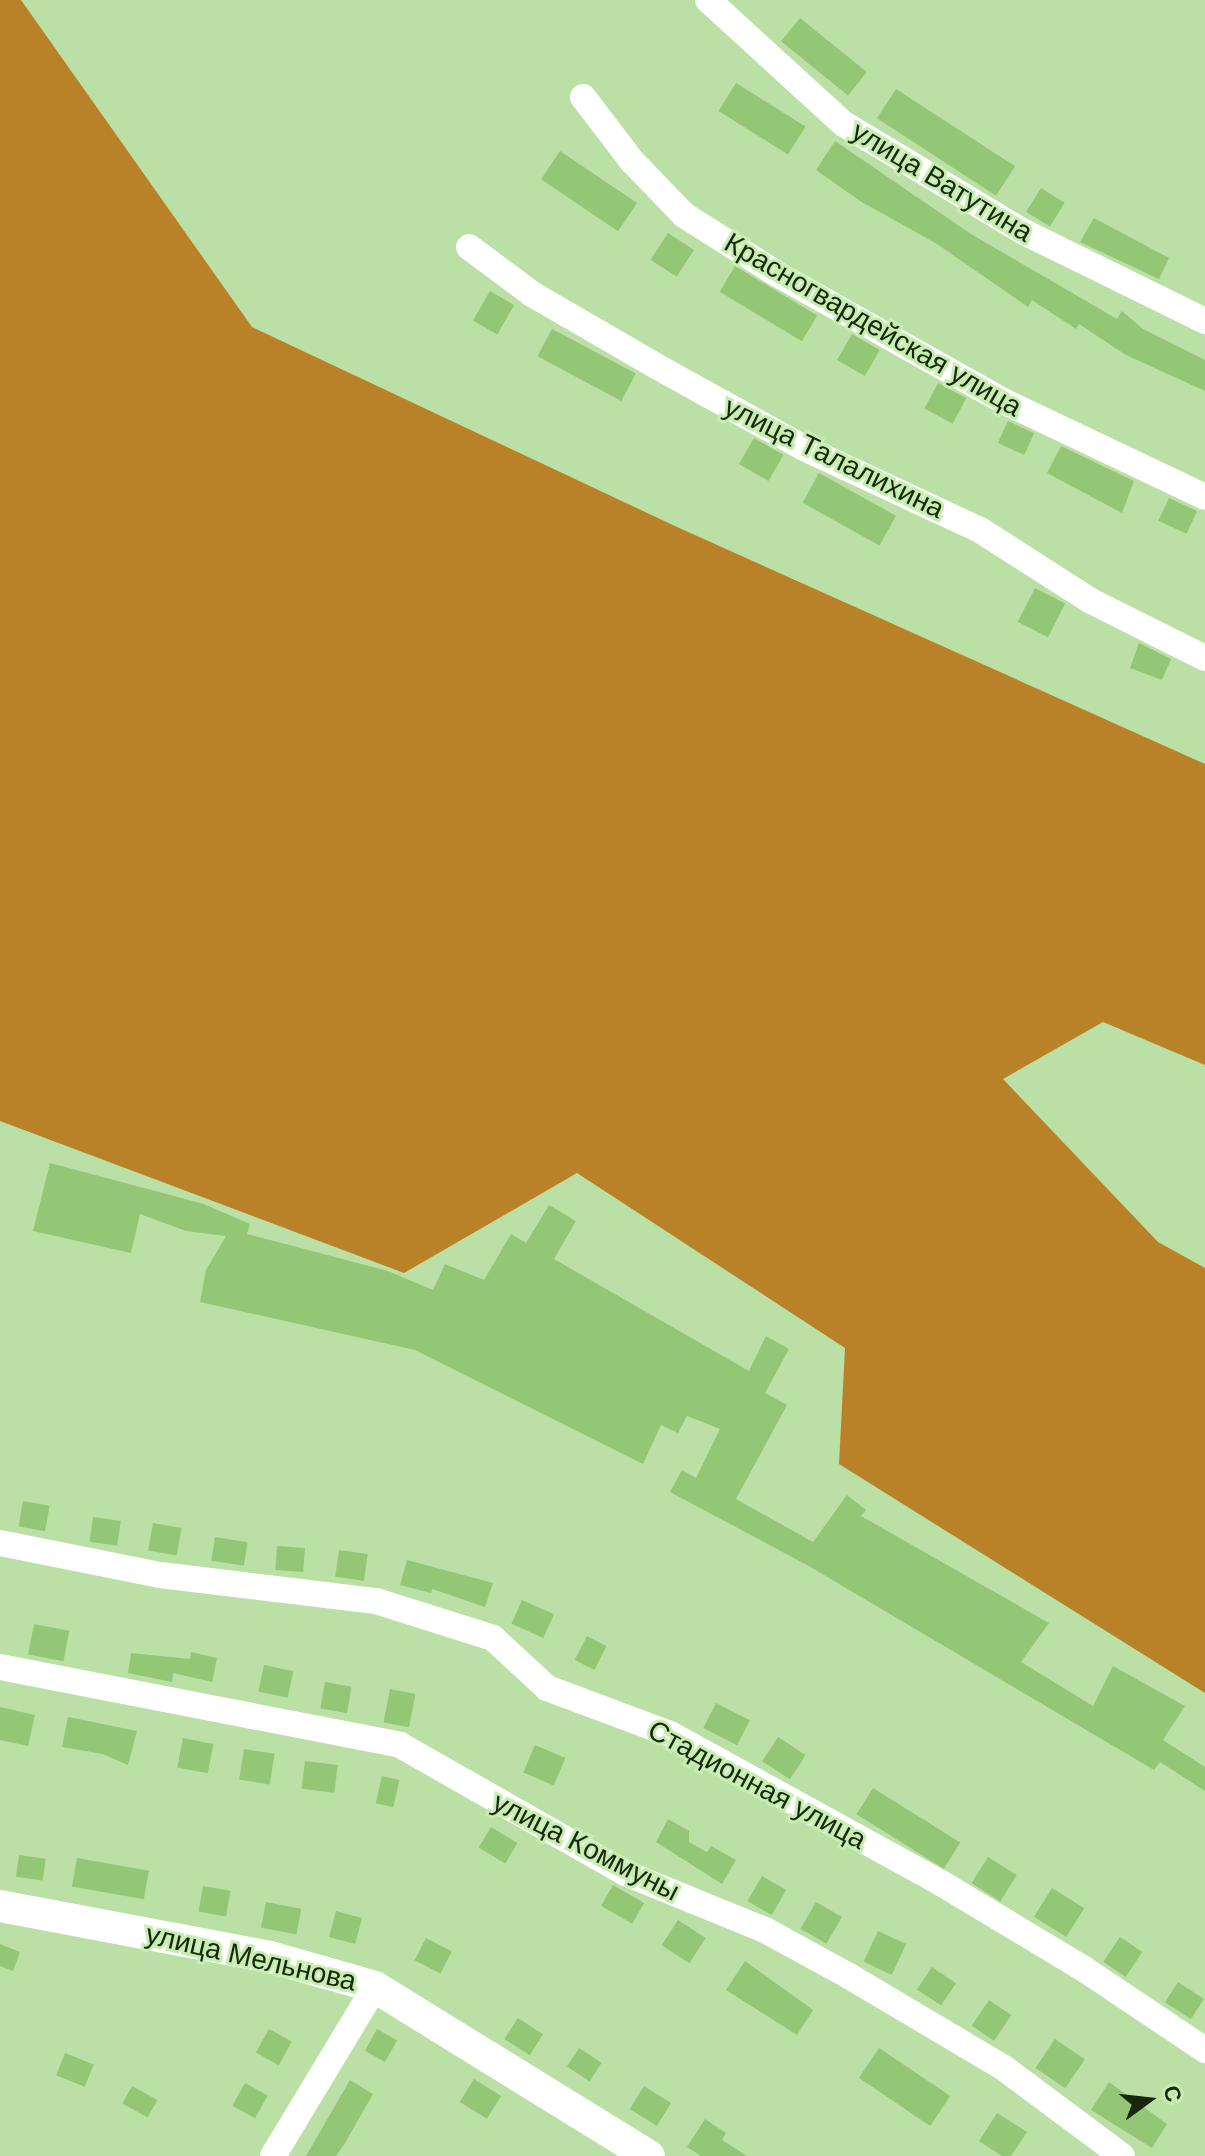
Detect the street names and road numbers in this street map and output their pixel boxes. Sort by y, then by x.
street label: улица Ватутина [845,115,1039,249]
street label: Красногвардейская улица [718,226,1028,424]
street label: улица Талалихина [718,390,950,526]
street label: Стадионная улица [642,1713,872,1857]
street label: улица Коммуны [487,1785,685,1909]
street label: улица Мельнова [142,1917,360,1999]

